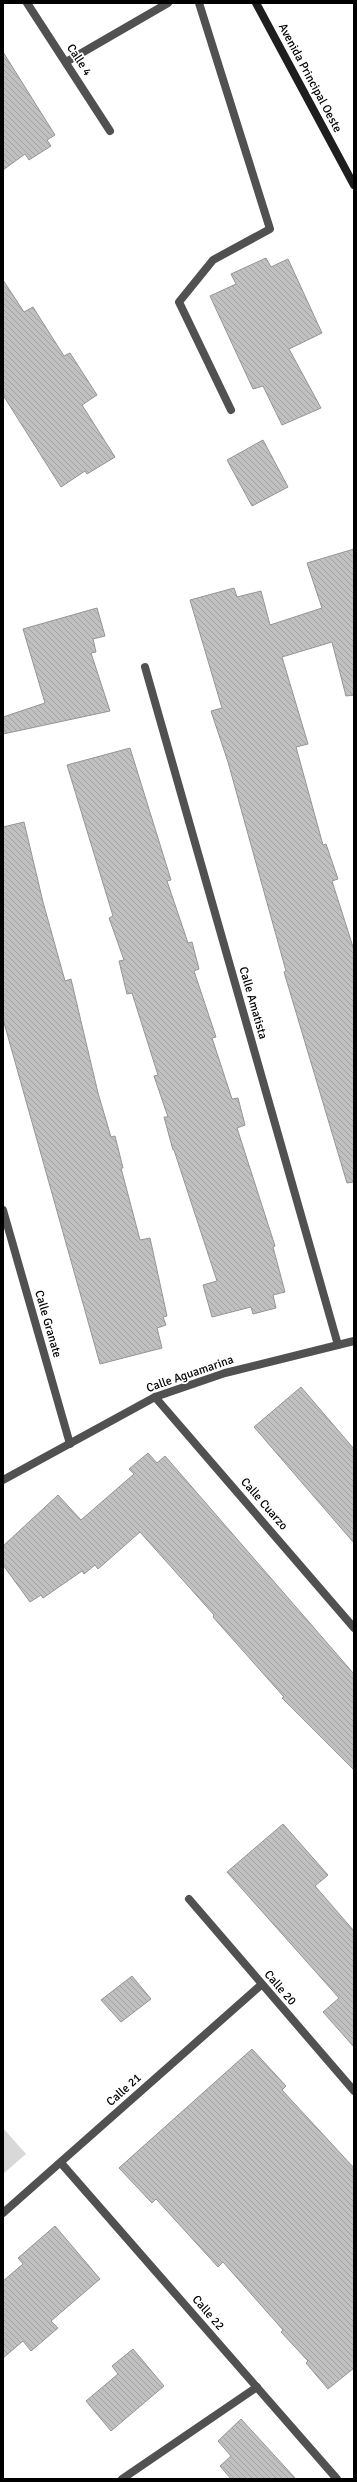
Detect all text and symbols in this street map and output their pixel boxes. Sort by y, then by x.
street label: Avenida Principal Oeste [275,21,345,135]
street label: Calle 4 [63,41,95,79]
street label: Calle Amatista [236,965,270,1041]
street label: Calle Granate [31,1289,65,1359]
street label: Calle Aguamarina [144,1352,236,1396]
street label: Calle Cuarzo [237,1475,291,1533]
street label: Calle 20 [261,1967,299,2009]
street label: Calle 21 [104,2070,144,2110]
street label: Calle 22 [189,2292,227,2334]

